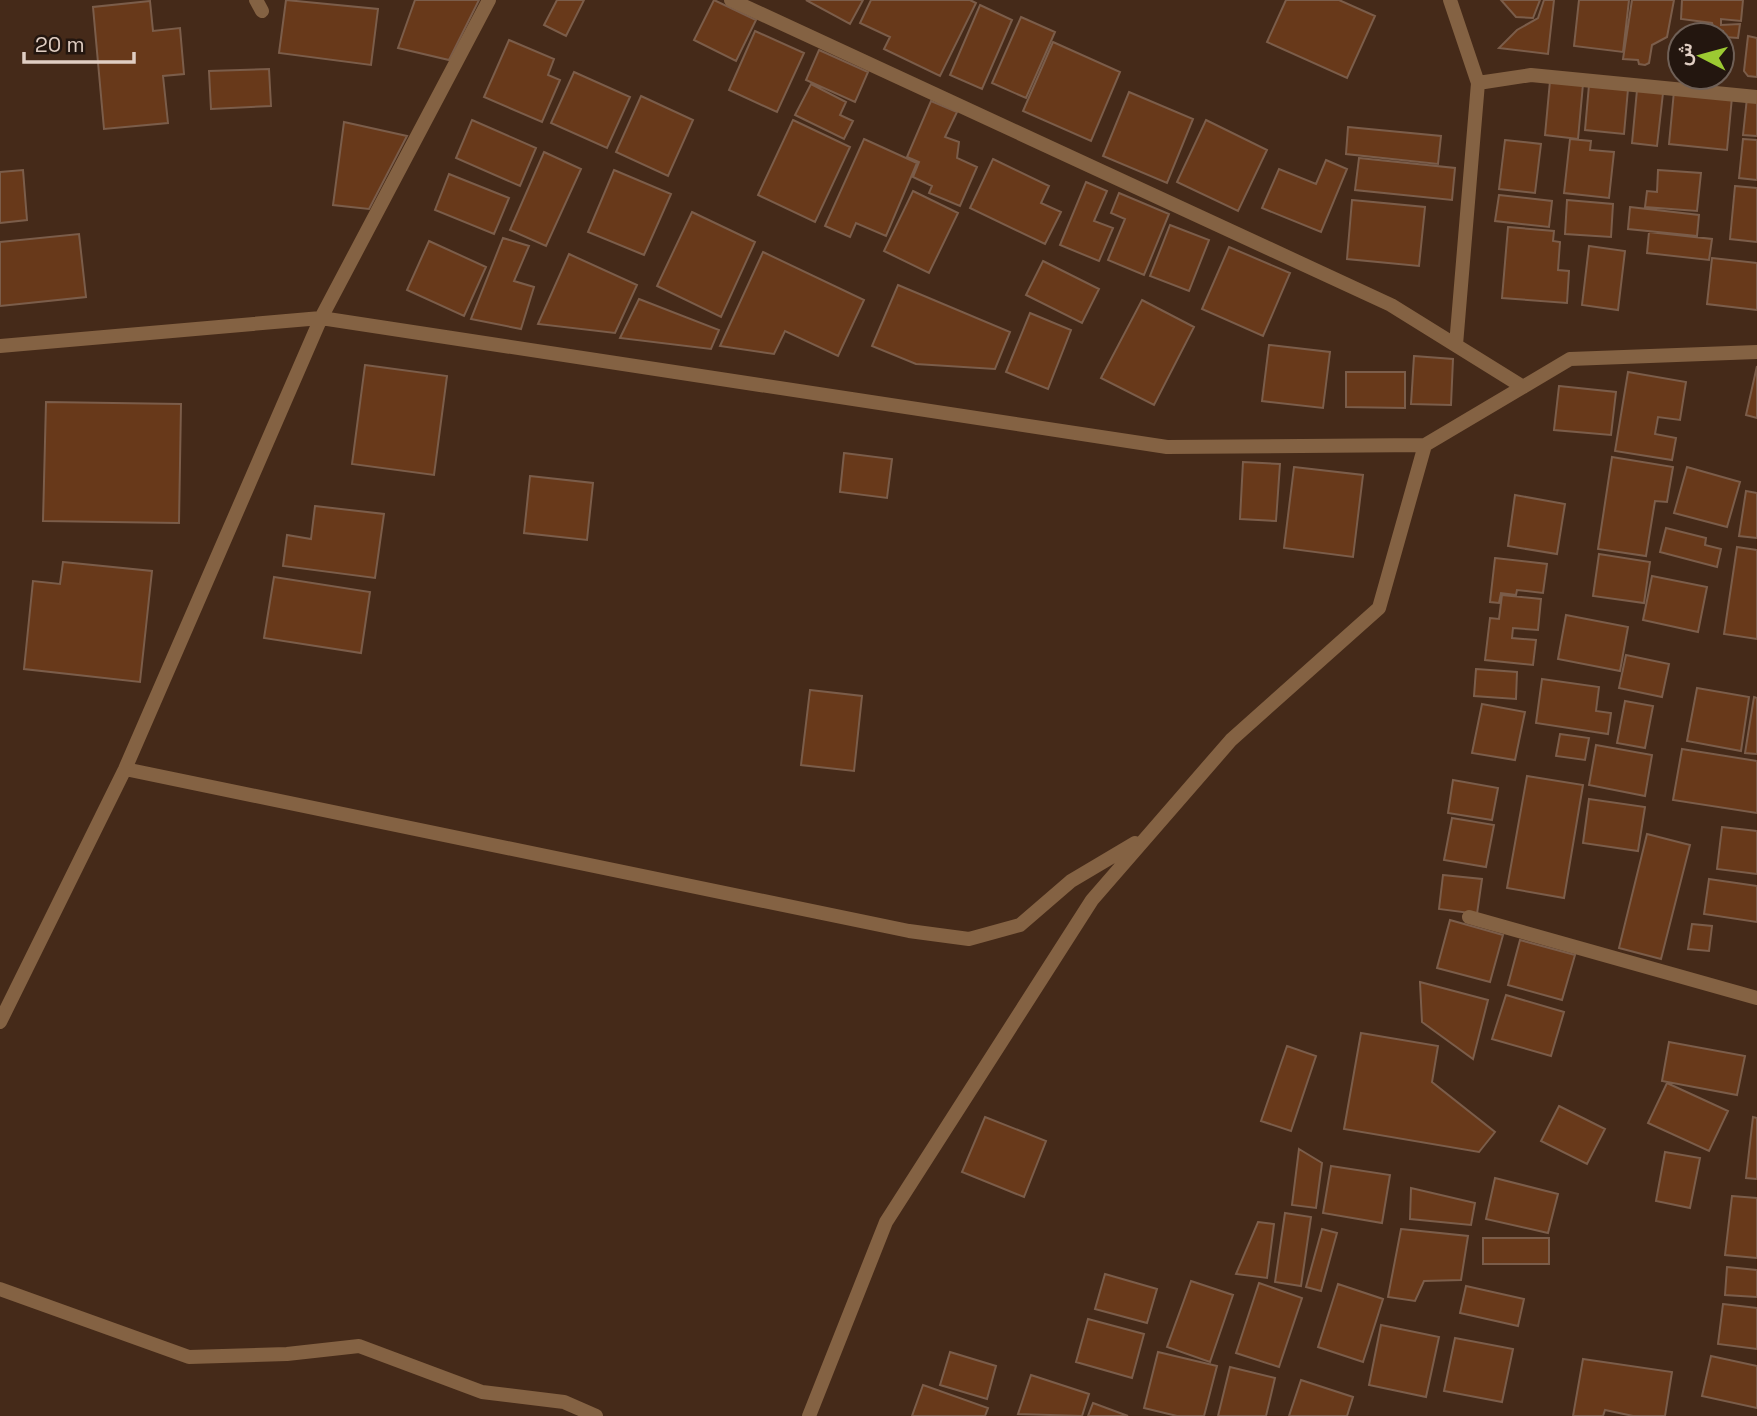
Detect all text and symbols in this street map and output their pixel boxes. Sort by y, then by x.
scale bar [24,21,135,65]
north arrow [1666,21,1736,91]
text: 20 m [35,31,85,58]
text: ش [1671,41,1698,67]

